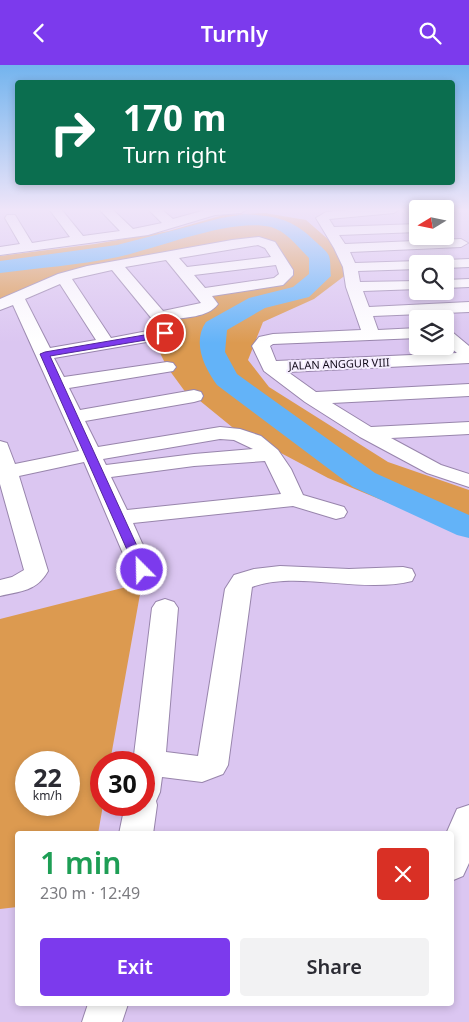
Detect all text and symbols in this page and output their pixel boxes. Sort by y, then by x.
text: Turnly [201,18,268,48]
icon: back [25,19,53,47]
icon: search [416,19,444,47]
text: 170 m [123,94,226,141]
icon: right [40,100,105,165]
text: Turn right [123,139,226,169]
north arrow [409,200,454,245]
map controls [409,200,454,355]
button: search [409,255,454,300]
button: layers [409,310,454,355]
pin [144,312,186,354]
icon: arrive [151,319,179,347]
street label: JALAN ANGGUR VIII [287,354,390,373]
position arrow [115,543,167,595]
speed limit sign: 30 [90,751,155,816]
text: 22 [33,760,62,794]
text: km/h [33,787,62,804]
text: 1 min [40,842,121,883]
button: close [377,848,429,900]
text: 230 m · 12:49 [40,882,140,904]
button: Exit [40,938,230,996]
button: Share [240,938,429,996]

